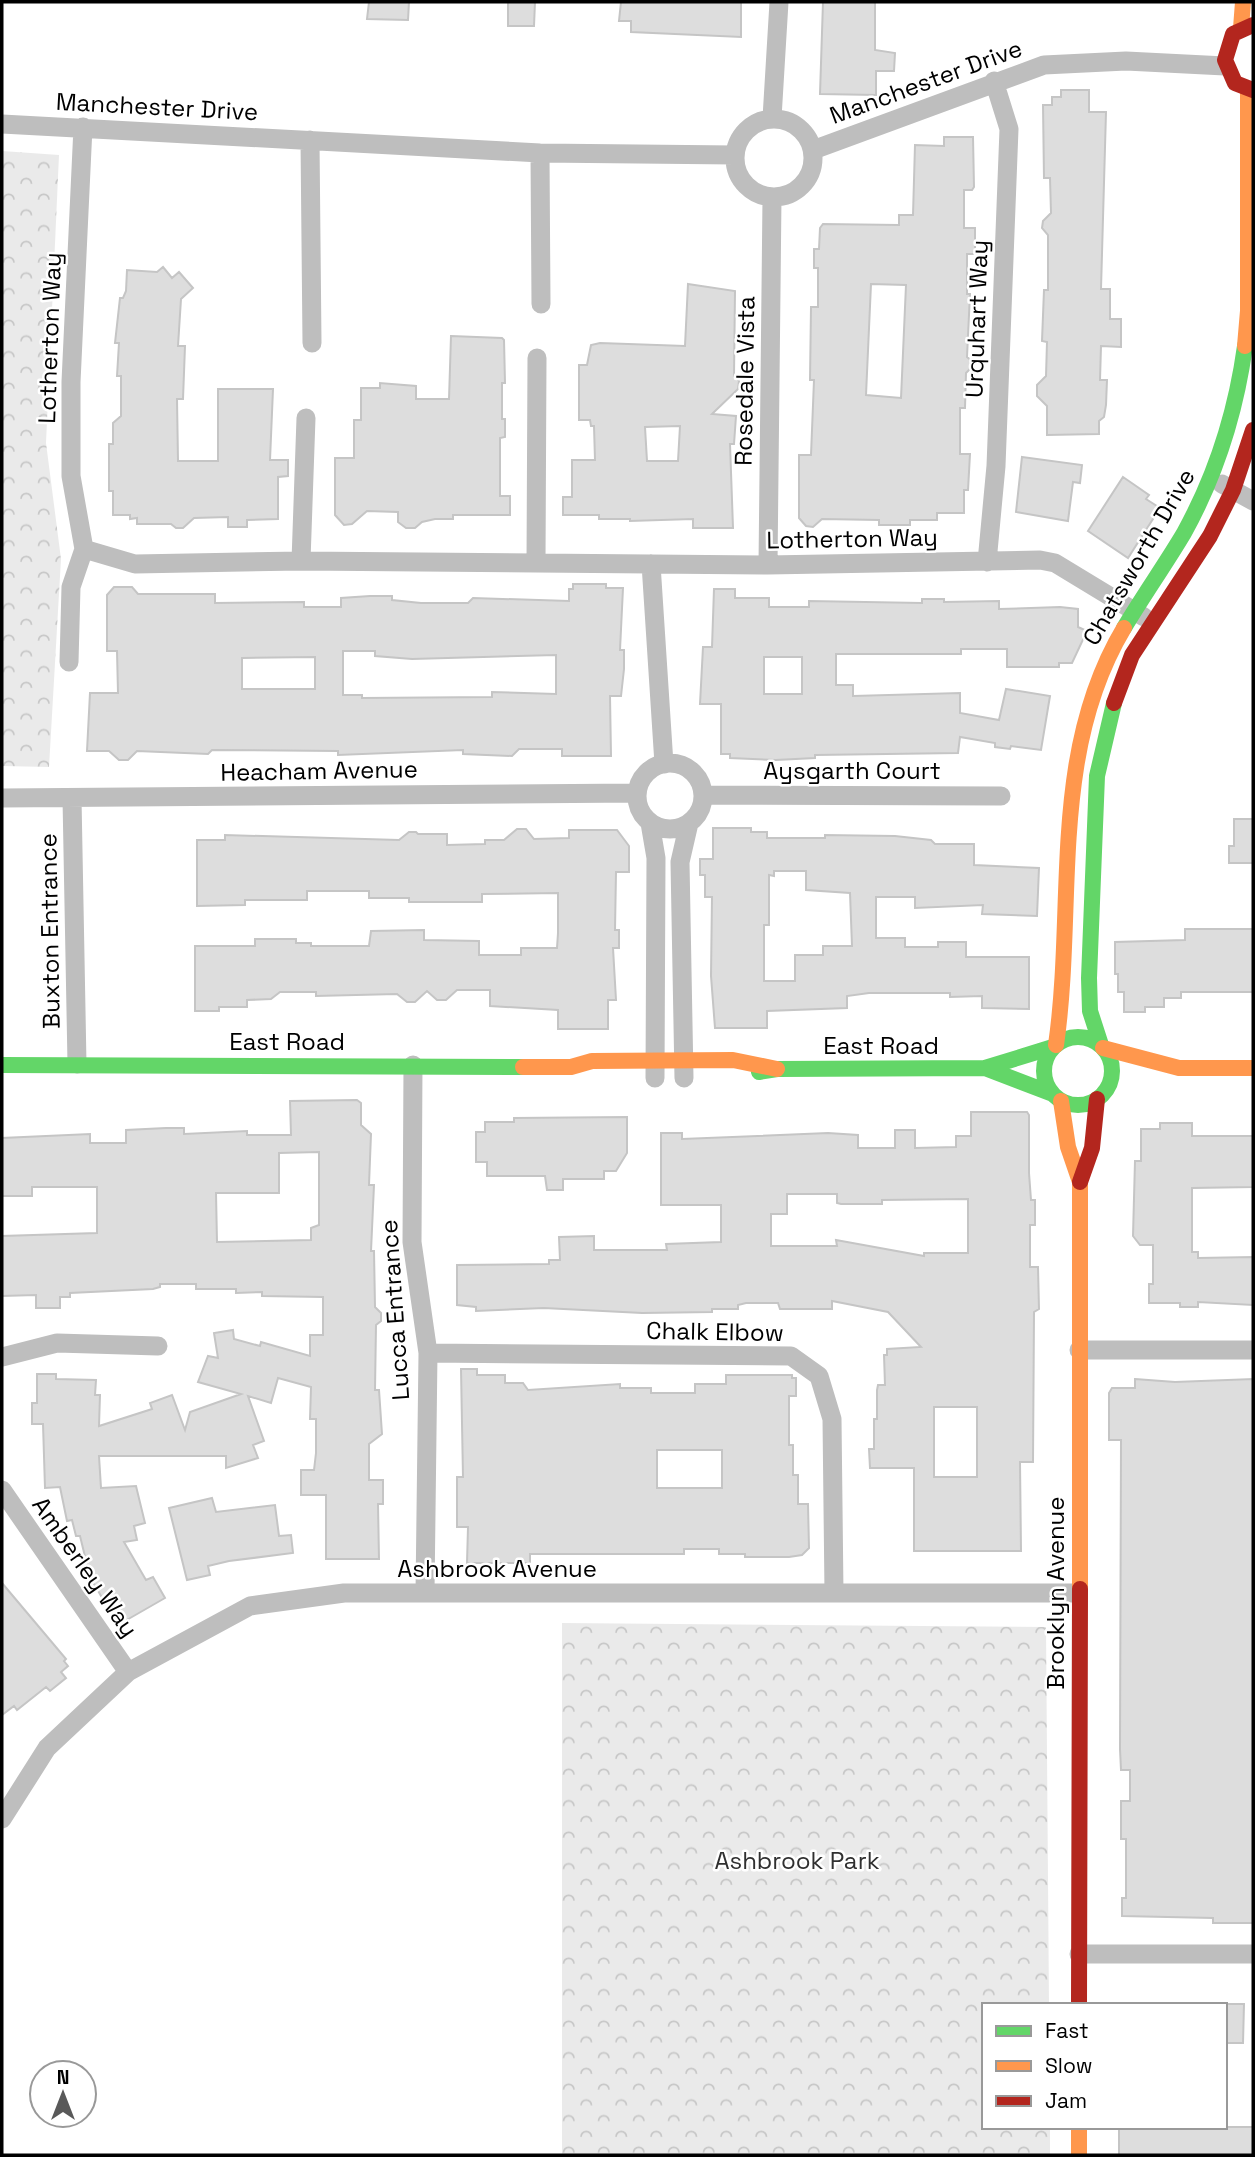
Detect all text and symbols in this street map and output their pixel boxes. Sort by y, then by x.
street label: Manchester Drive [825,32,1026,131]
street label: Manchester Drive [55,86,259,127]
street label: Urquhart Way [958,239,995,399]
street label: Lotherton Way [31,252,68,424]
street label: Rosedale Vista [728,296,761,466]
street label: Chatsworth Drive [1075,463,1202,651]
street label: Lotherton Way [766,522,938,555]
street label: Heacham Avenue [220,753,418,788]
street label: Aysgarth Court [763,755,941,786]
street label: Buxton Entrance [32,833,67,1029]
street label: East Road [229,1026,345,1057]
street label: East Road [823,1030,939,1061]
street label: Lucca Entrance [373,1219,416,1401]
street label: Chalk Elbow [646,1315,784,1348]
street label: Amberley Way [26,1491,145,1643]
street label: Brooklyn Avenue [1040,1497,1071,1689]
street label: Ashbrook Avenue [397,1553,597,1584]
park label: Ashbrook Park [714,1845,880,1876]
legend [982,2003,1227,2129]
text: Fast [1045,2017,1089,2044]
text: Slow [1045,2052,1093,2079]
north arrow [28,2059,98,2129]
text: N [57,2065,69,2090]
text: Jam [1045,2087,1087,2114]

